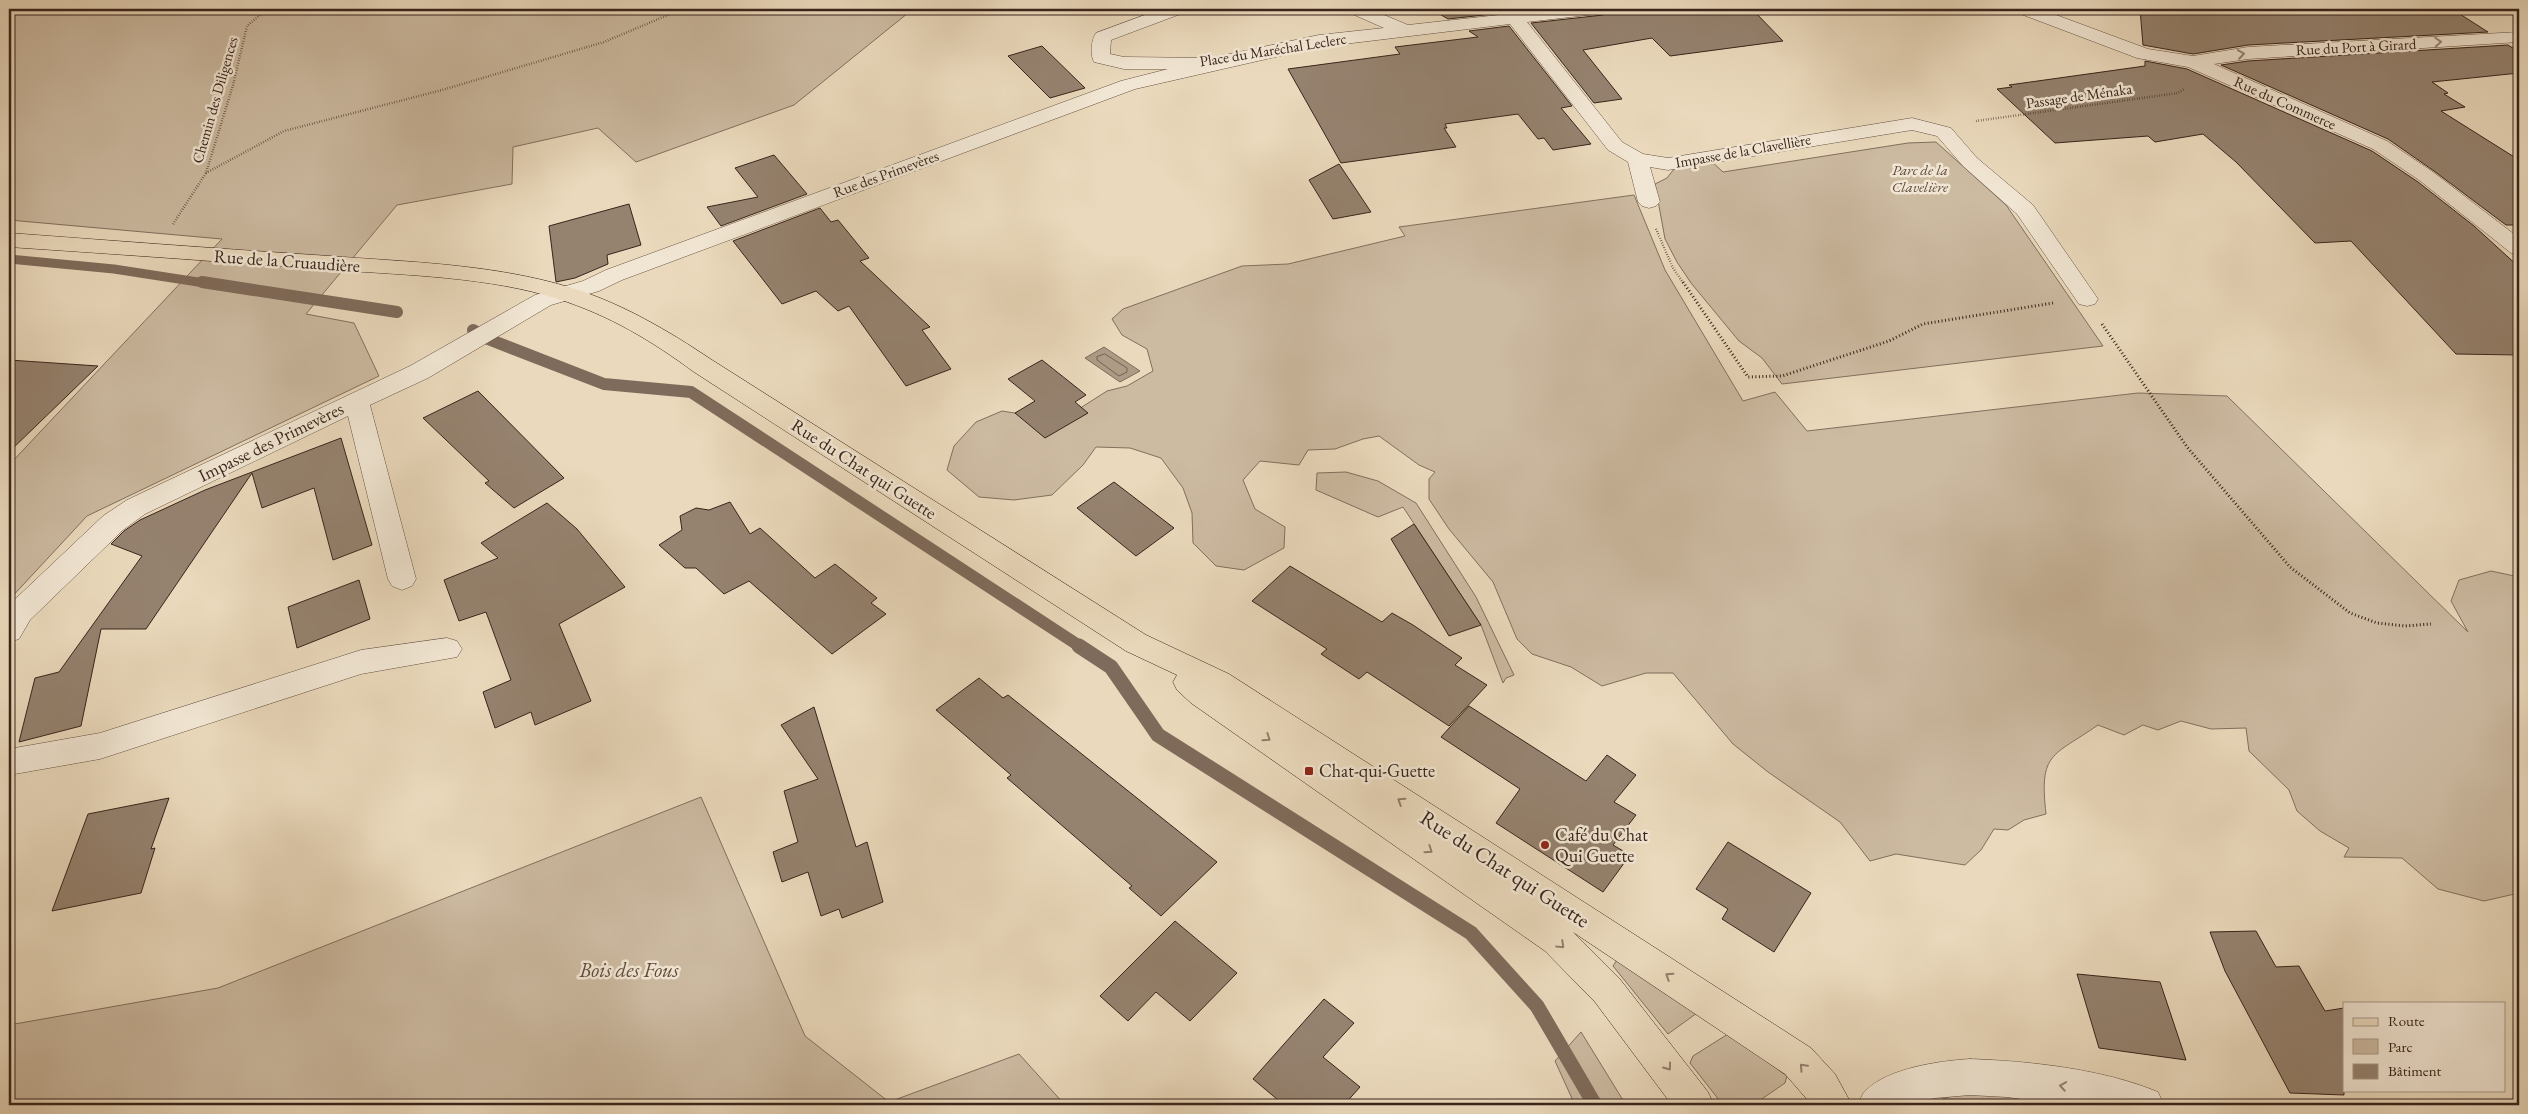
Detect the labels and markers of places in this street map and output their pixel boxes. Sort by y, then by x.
place label: Chat-qui-Guette [1319,759,1435,782]
marker: Chat-qui-Guette [1303,765,1315,777]
place label: Café du Chat Qui Guette [1555,823,1648,867]
marker: Café du Chat Qui Guette [1539,839,1551,851]

